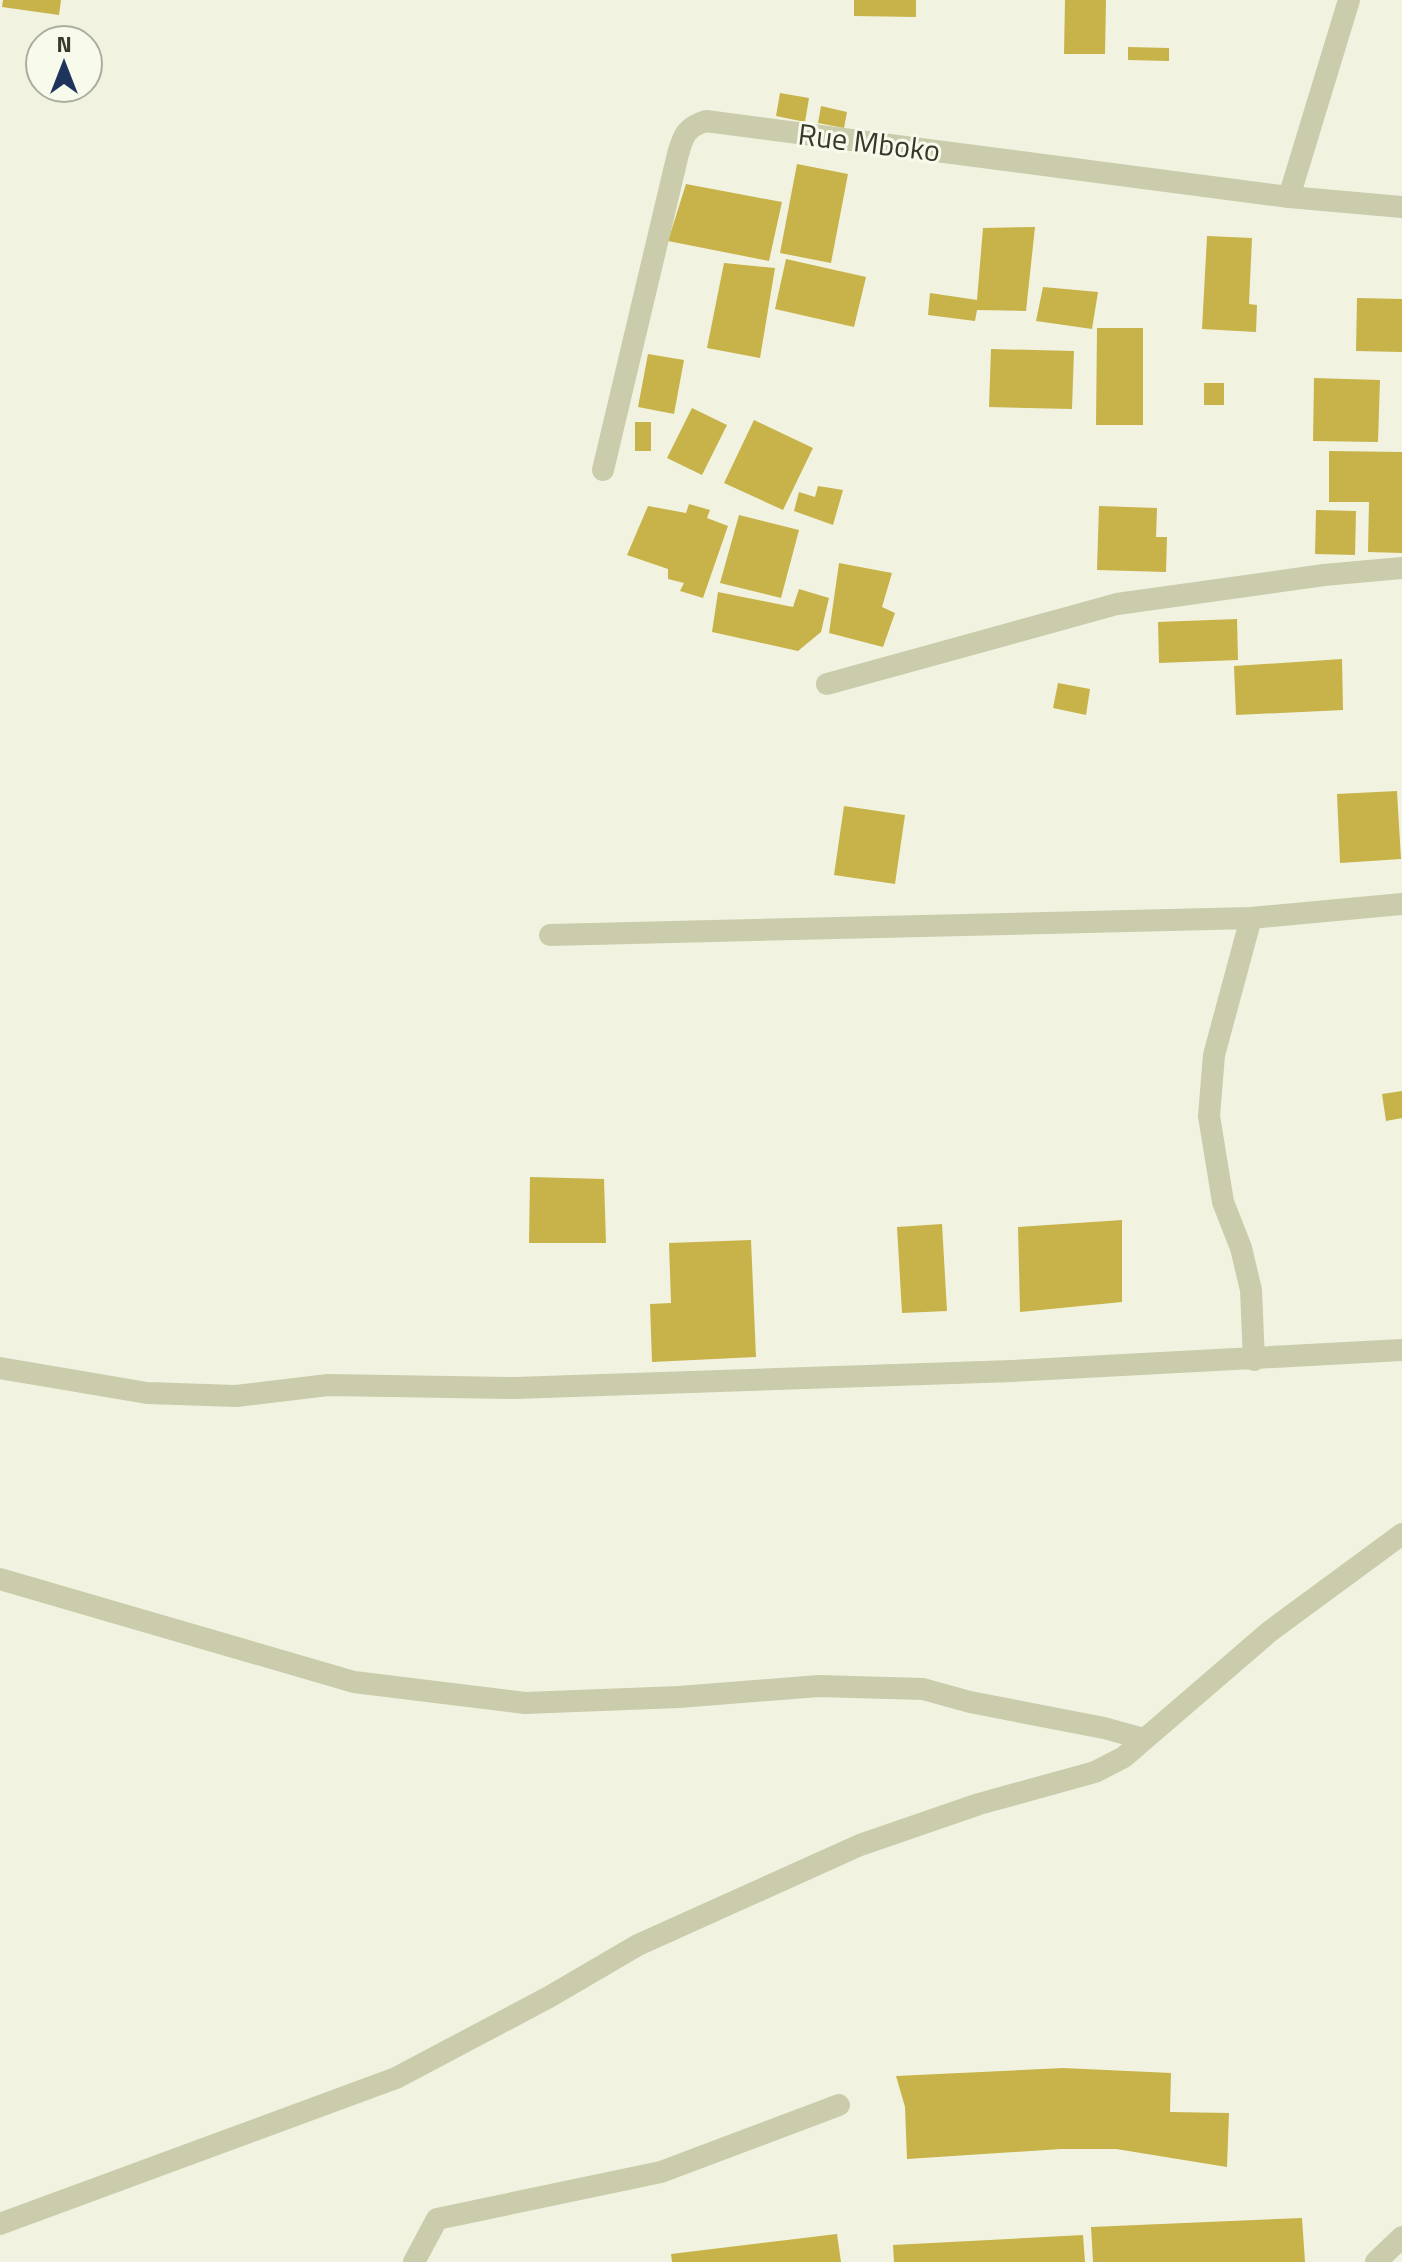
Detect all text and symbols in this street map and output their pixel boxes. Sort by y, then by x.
north arrow [24,24,104,104]
text: N [56,27,72,61]
street label: Rue Mboko [795,110,943,174]

